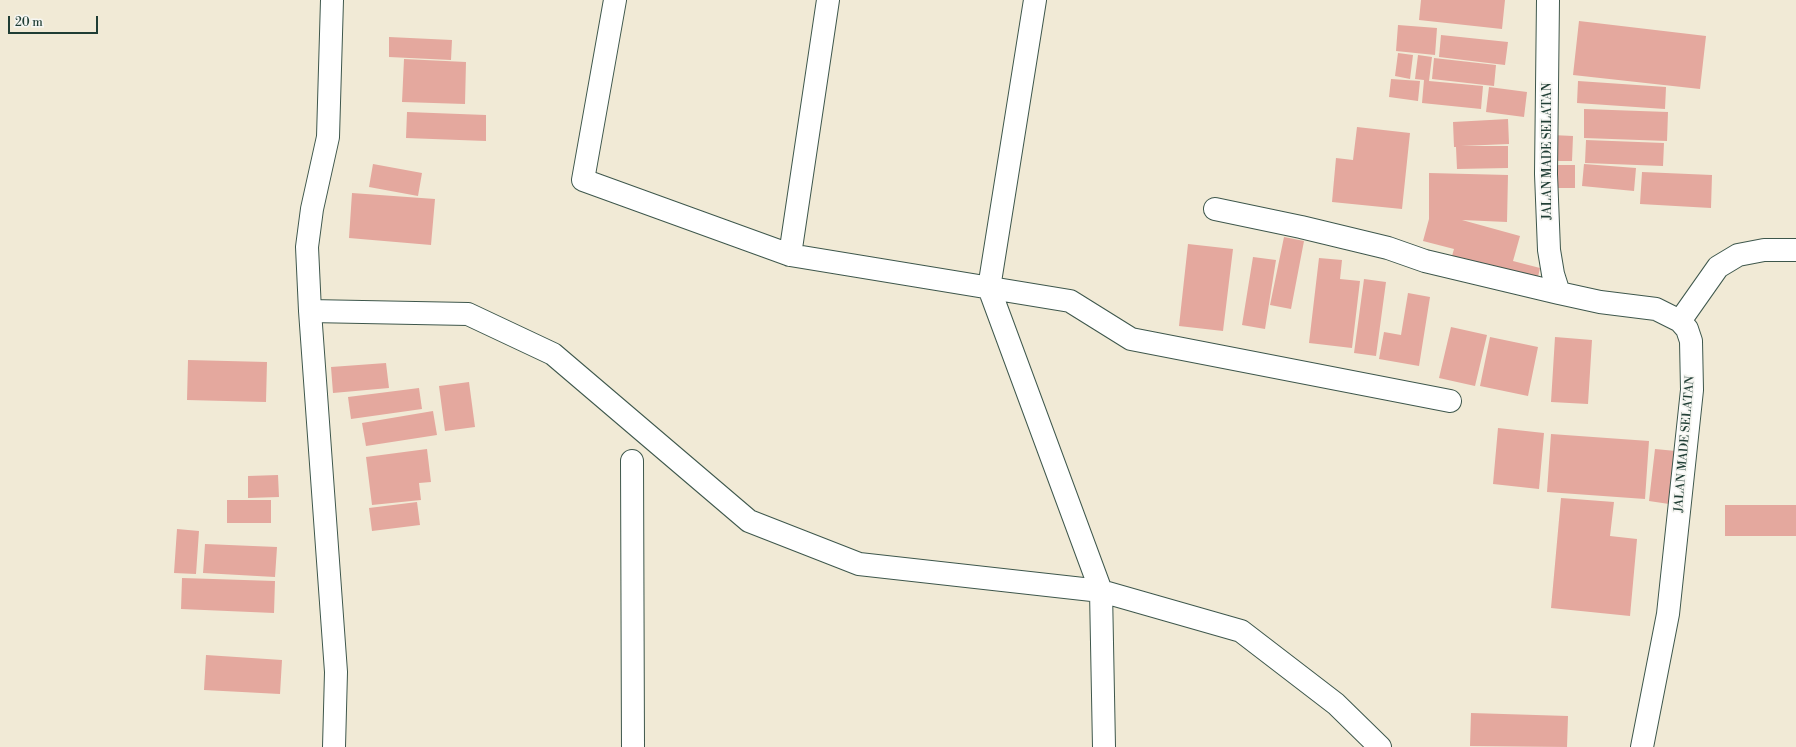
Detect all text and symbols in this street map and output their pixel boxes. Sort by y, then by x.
scale bar [10,8,100,34]
text: 20 m [15,15,43,30]
street label: JALAN MADE SELATAN [1541,82,1555,220]
street label: JALAN MADE SELATAN [1672,375,1698,513]

